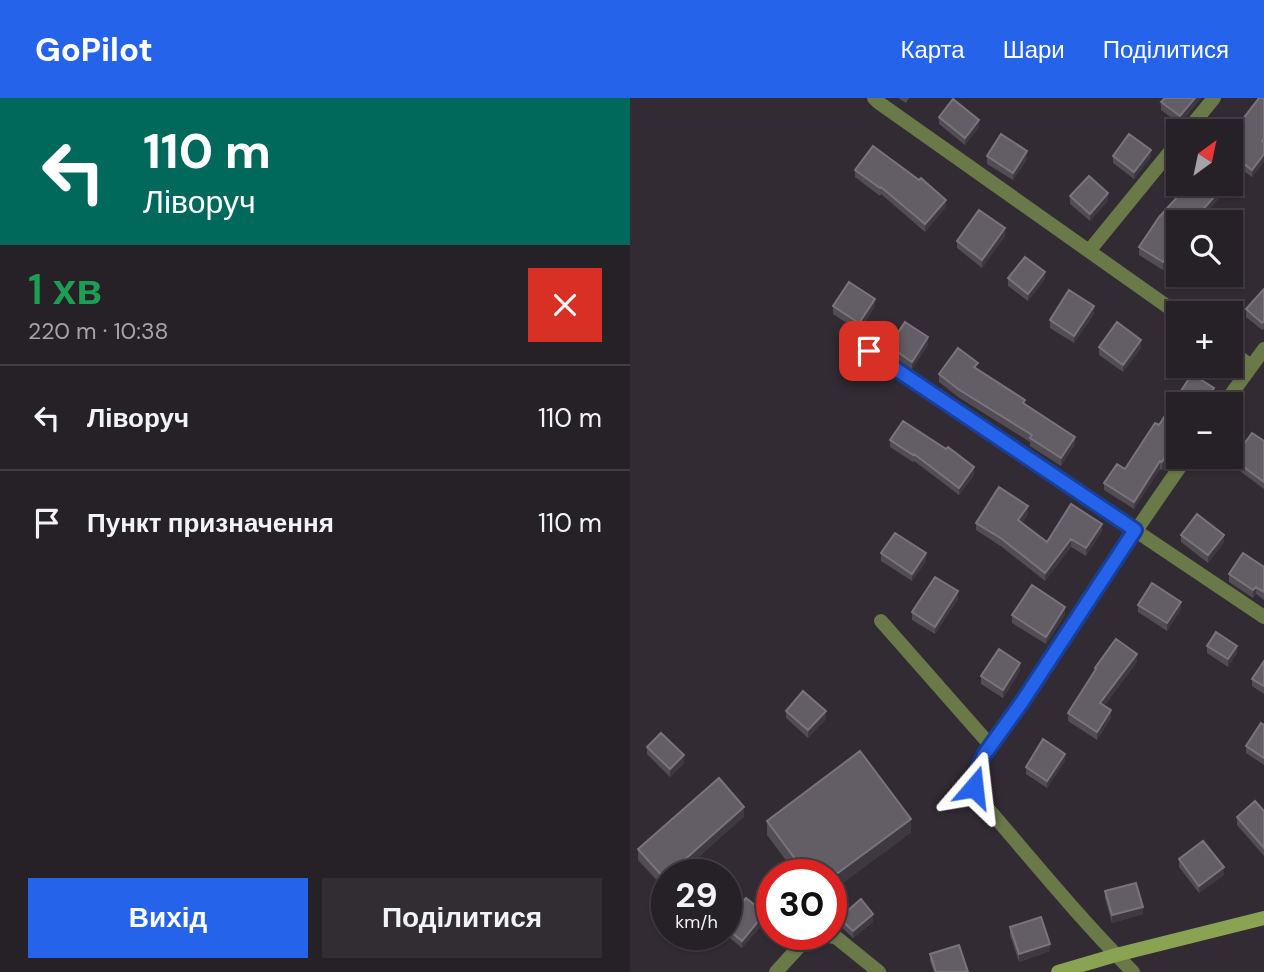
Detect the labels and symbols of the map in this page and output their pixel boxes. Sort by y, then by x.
north arrow [1166,119,1242,196]
pin [839,321,899,381]
position arrow [937,750,1011,824]
speed limit sign: 30 [756,859,847,950]

